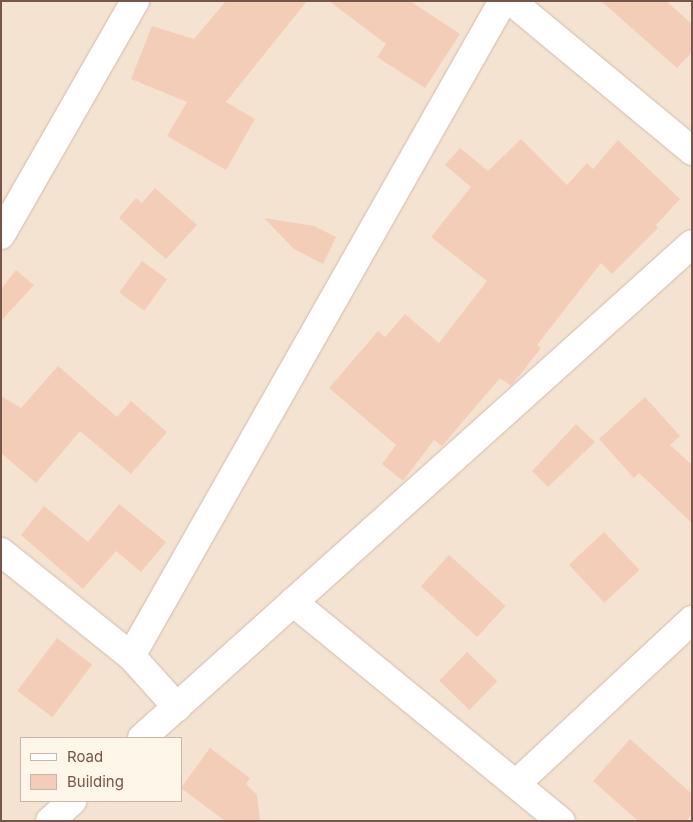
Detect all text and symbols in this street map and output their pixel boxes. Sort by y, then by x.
legend [20,737,182,802]
text: Road [67,747,103,766]
text: Building [67,772,124,791]

